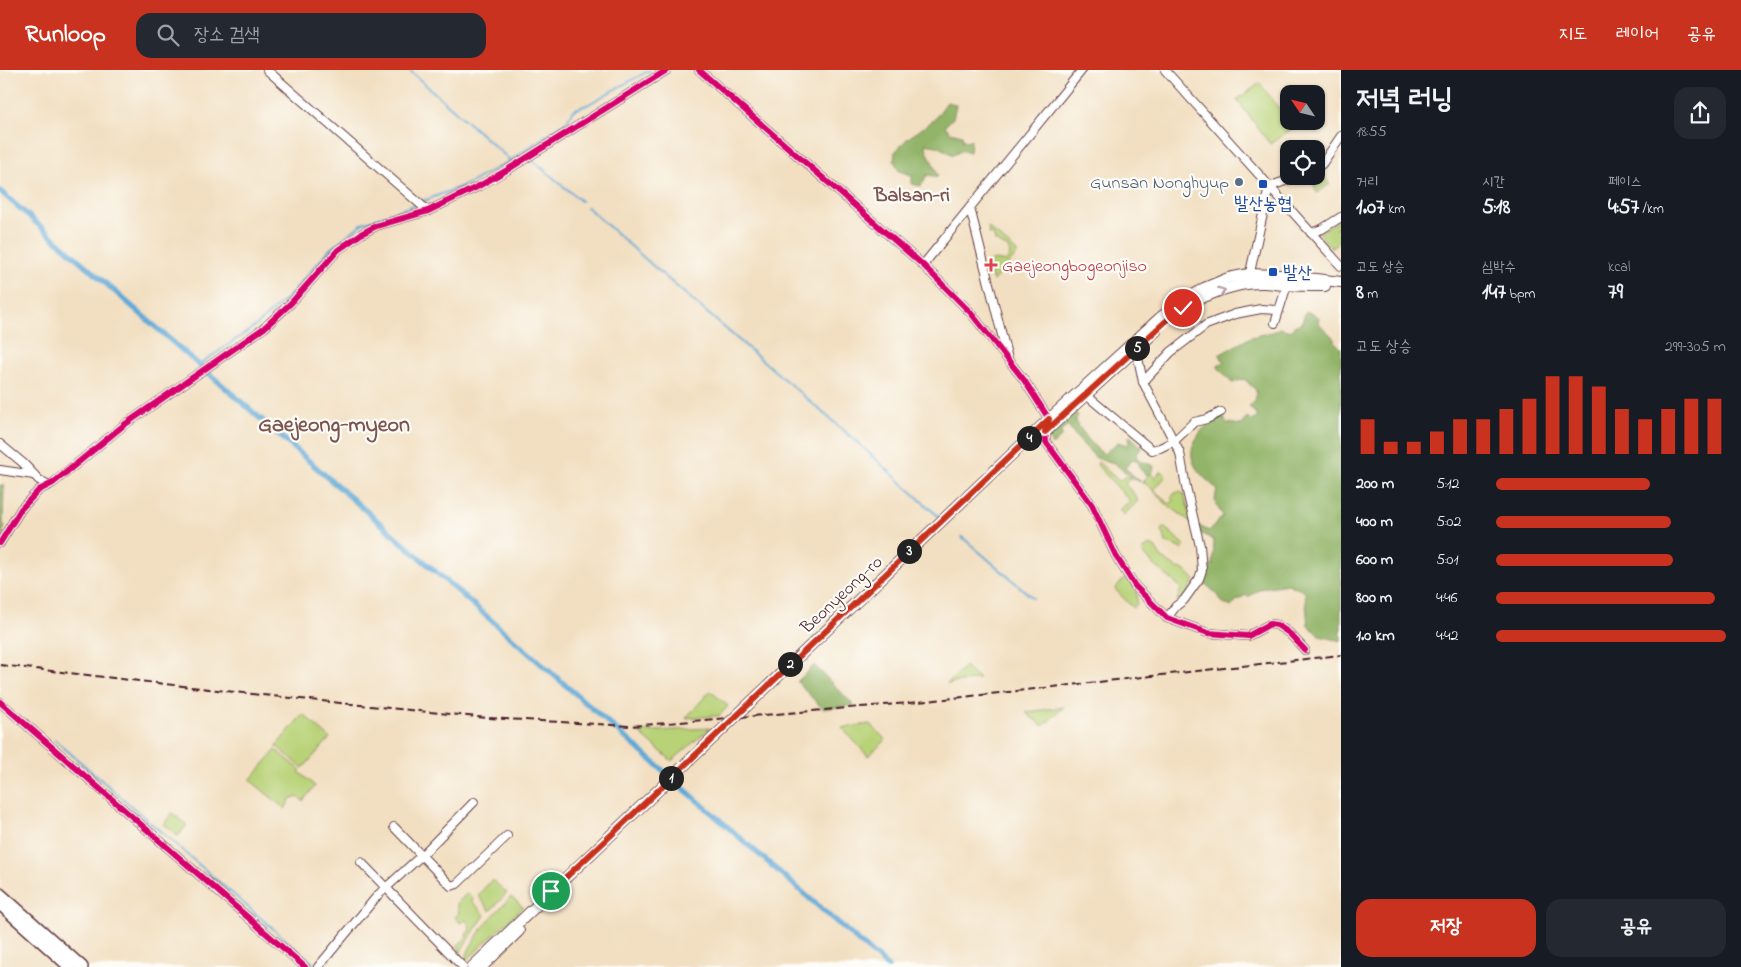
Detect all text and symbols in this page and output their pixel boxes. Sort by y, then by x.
search box [136,13,486,58]
text: Runloop [25,18,106,53]
icon: search [154,21,182,49]
text: 장소 검색 [194,22,260,49]
text: 지도 [1559,22,1588,48]
text: 레이어 [1616,22,1659,48]
text: 공유 [1687,22,1716,48]
text: 저녁 러닝 [1356,80,1453,121]
north arrow [1280,85,1325,130]
map controls [1280,85,1325,185]
button: share [1674,87,1726,139]
text: 18:55 [1356,120,1387,144]
button: locate [1280,140,1325,185]
place label: Gunsan Nonghyup [1090,171,1229,198]
text: 거리 [1356,172,1379,193]
text: 시간 [1482,172,1505,193]
text: 페이스 [1608,172,1642,193]
marker: Gunsan Nonghyup [1233,176,1245,188]
marker: 발산농협 [1257,178,1269,190]
district label: Balsan-ri [873,182,950,211]
place label: 발산농협 [1234,192,1292,218]
text: 1.07 [1356,193,1385,223]
text: 5:18 [1482,193,1510,223]
text: 4:57 [1608,193,1639,223]
text: km [1385,199,1405,220]
text: /km [1639,199,1664,220]
place label: Gaejeongbogeonjiso [1002,254,1147,281]
text: 고도 상승 [1356,257,1405,278]
text: 심박수 [1482,257,1516,278]
text: kcal [1608,257,1630,278]
marker: Gaejeongbogeonjiso [984,258,998,272]
place label: 발산 [1283,261,1312,287]
marker: 발산 [1267,266,1279,278]
text: 8 [1356,278,1364,308]
text: 147 [1482,278,1506,308]
text: 79 [1608,278,1623,308]
text: m [1364,284,1378,305]
text: bpm [1506,284,1535,305]
pin [1162,287,1204,329]
one-way arrow [1217,287,1225,297]
icon: check [1169,294,1197,322]
text: 고도 상승 [1356,335,1412,359]
text: 299–305 m [1665,335,1726,359]
pin: 5 [1124,336,1150,360]
text: 5 [1133,338,1142,359]
district label: Gaejeong-myeon [258,410,410,443]
pin: 4 [1016,426,1042,450]
text: 4 [1027,428,1032,449]
text: 200 m [1356,472,1394,496]
text: 5:12 [1436,472,1460,496]
text: 400 m [1356,510,1393,534]
text: 5:02 [1436,510,1461,534]
pin: 3 [896,538,922,564]
text: 3 [907,541,912,562]
text: 600 m [1356,548,1393,572]
text: 5:01 [1436,548,1459,572]
street label: Beonyeong-ro [795,550,890,642]
text: 800 m [1356,586,1392,610]
text: 4:46 [1436,586,1458,610]
text: 1.0 km [1356,624,1395,648]
text: 4:42 [1436,624,1459,648]
pin: 2 [778,652,802,676]
text: 2 [787,654,794,675]
pin: 1 [658,766,684,790]
text: 1 [669,768,674,789]
pin [530,870,572,912]
icon: arrive [537,877,565,905]
button: 저장 [1356,899,1536,957]
button: 공유 [1546,899,1726,957]

